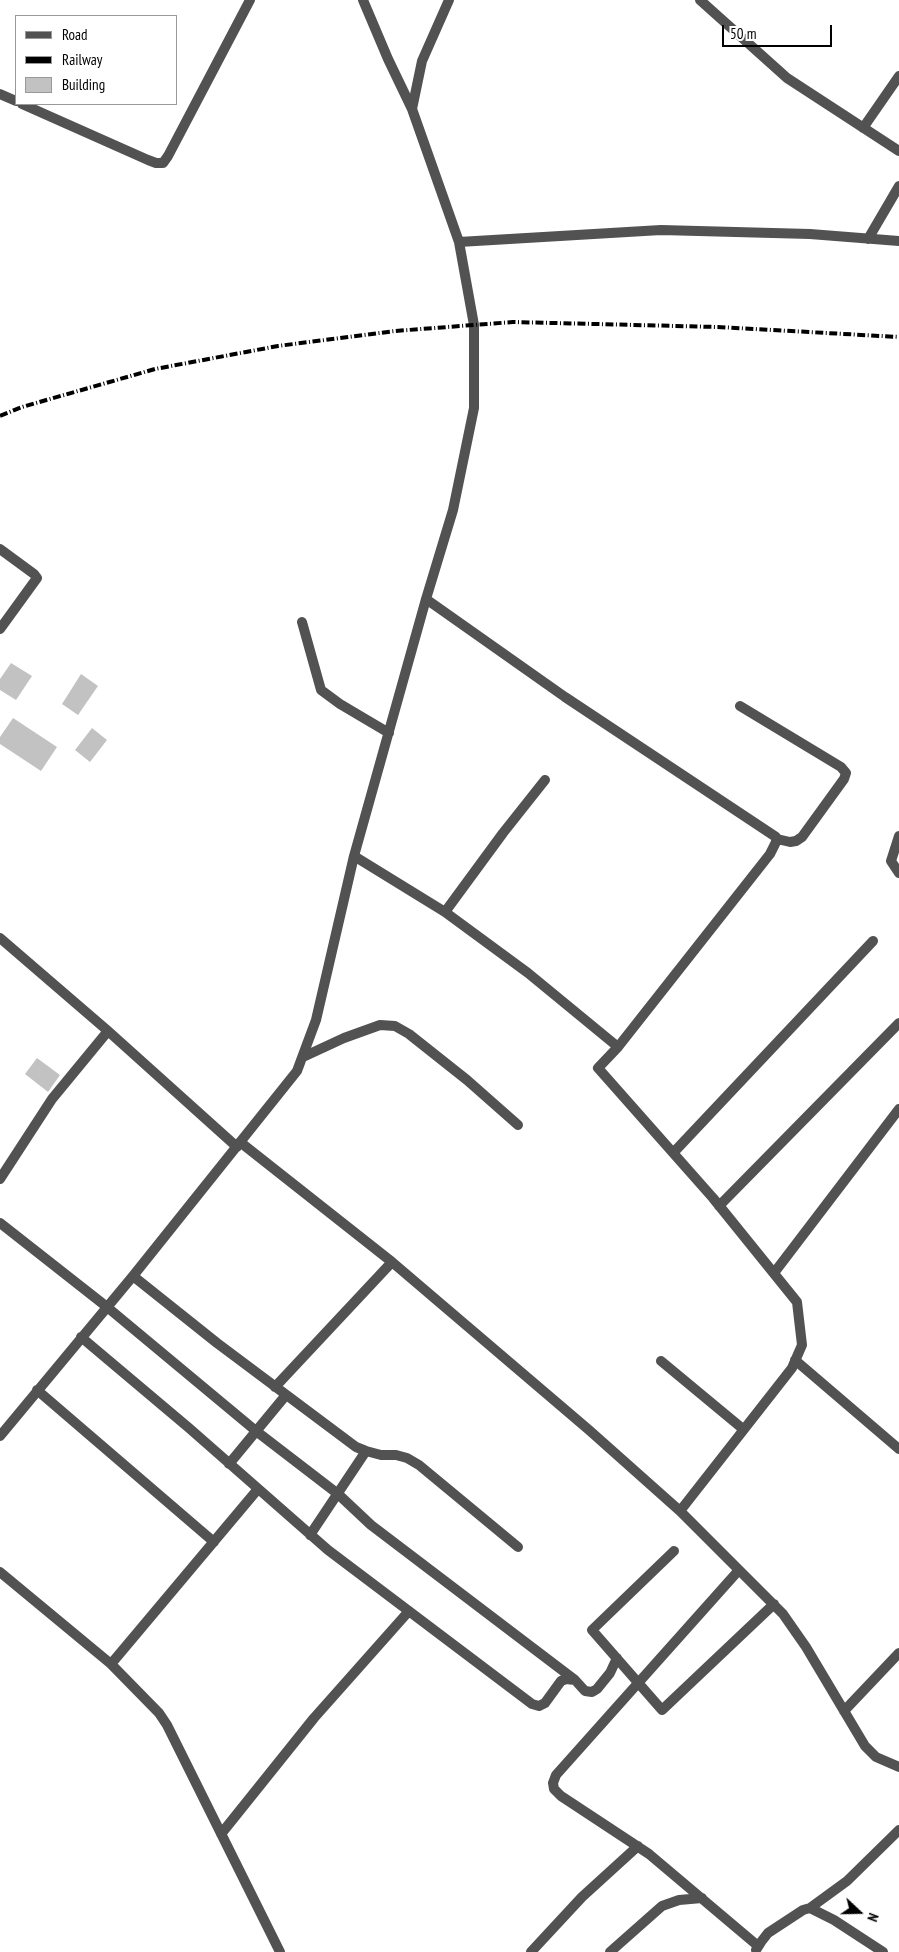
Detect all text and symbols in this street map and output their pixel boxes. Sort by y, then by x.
legend [15,15,178,105]
scale bar [724,15,834,47]
text: 50 m [730,24,756,43]
text: Road [62,25,88,44]
text: Railway [62,50,102,69]
text: Building [62,75,105,94]
north arrow [834,1887,884,1937]
text: N [863,1911,883,1924]

